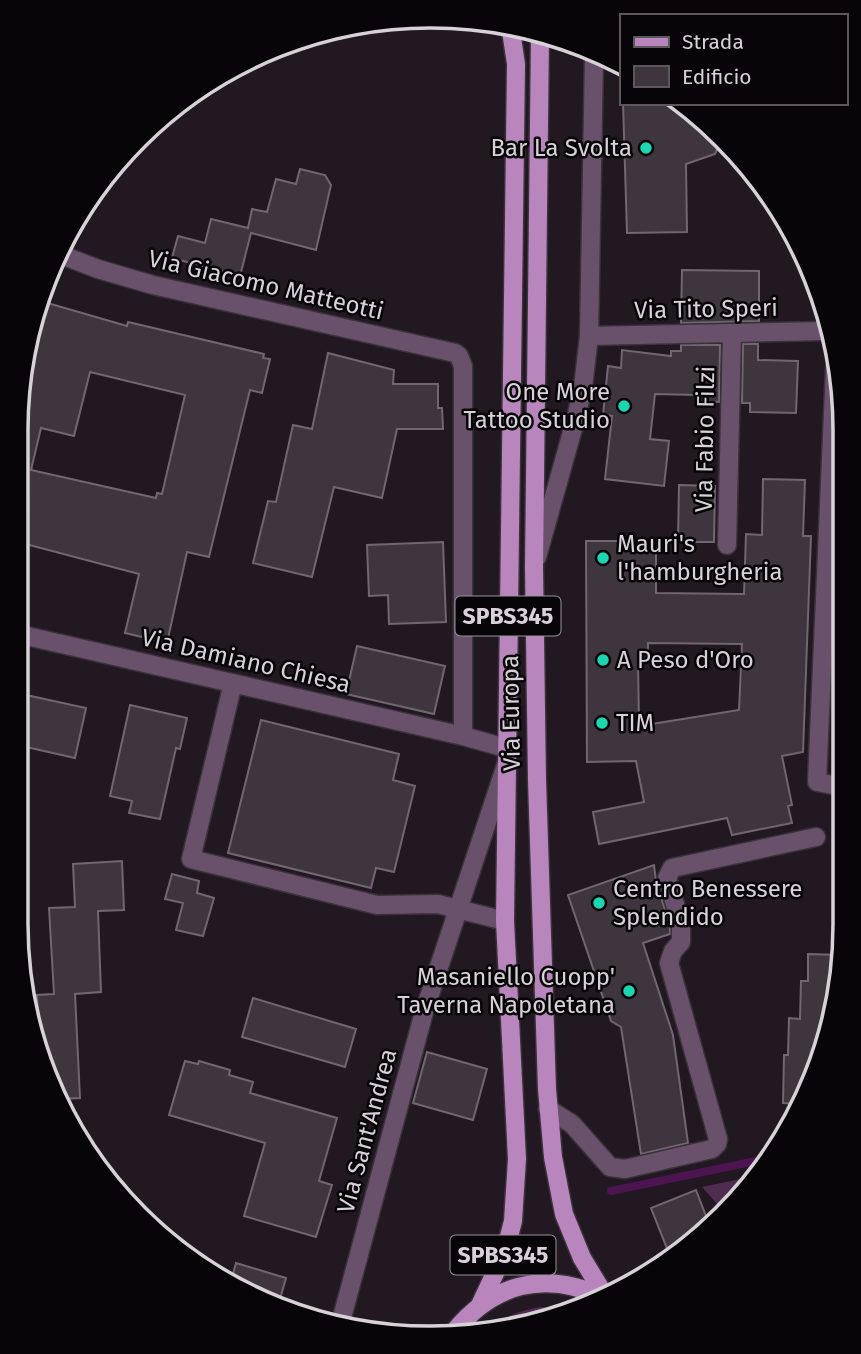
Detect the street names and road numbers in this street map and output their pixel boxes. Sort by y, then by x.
street label: Via Giacomo Matteotti [146,244,386,326]
street label: Via Tito Speri [634,294,778,324]
street label: Via Fabio Filzi [690,365,720,513]
road number: SPBS345 [456,596,560,636]
street label: Via Damiano Chiesa [139,623,353,699]
street label: Via Europa [496,655,526,771]
street label: Via Sant'Andrea [332,1046,402,1216]
road number: SPBS345 [450,1236,556,1274]

